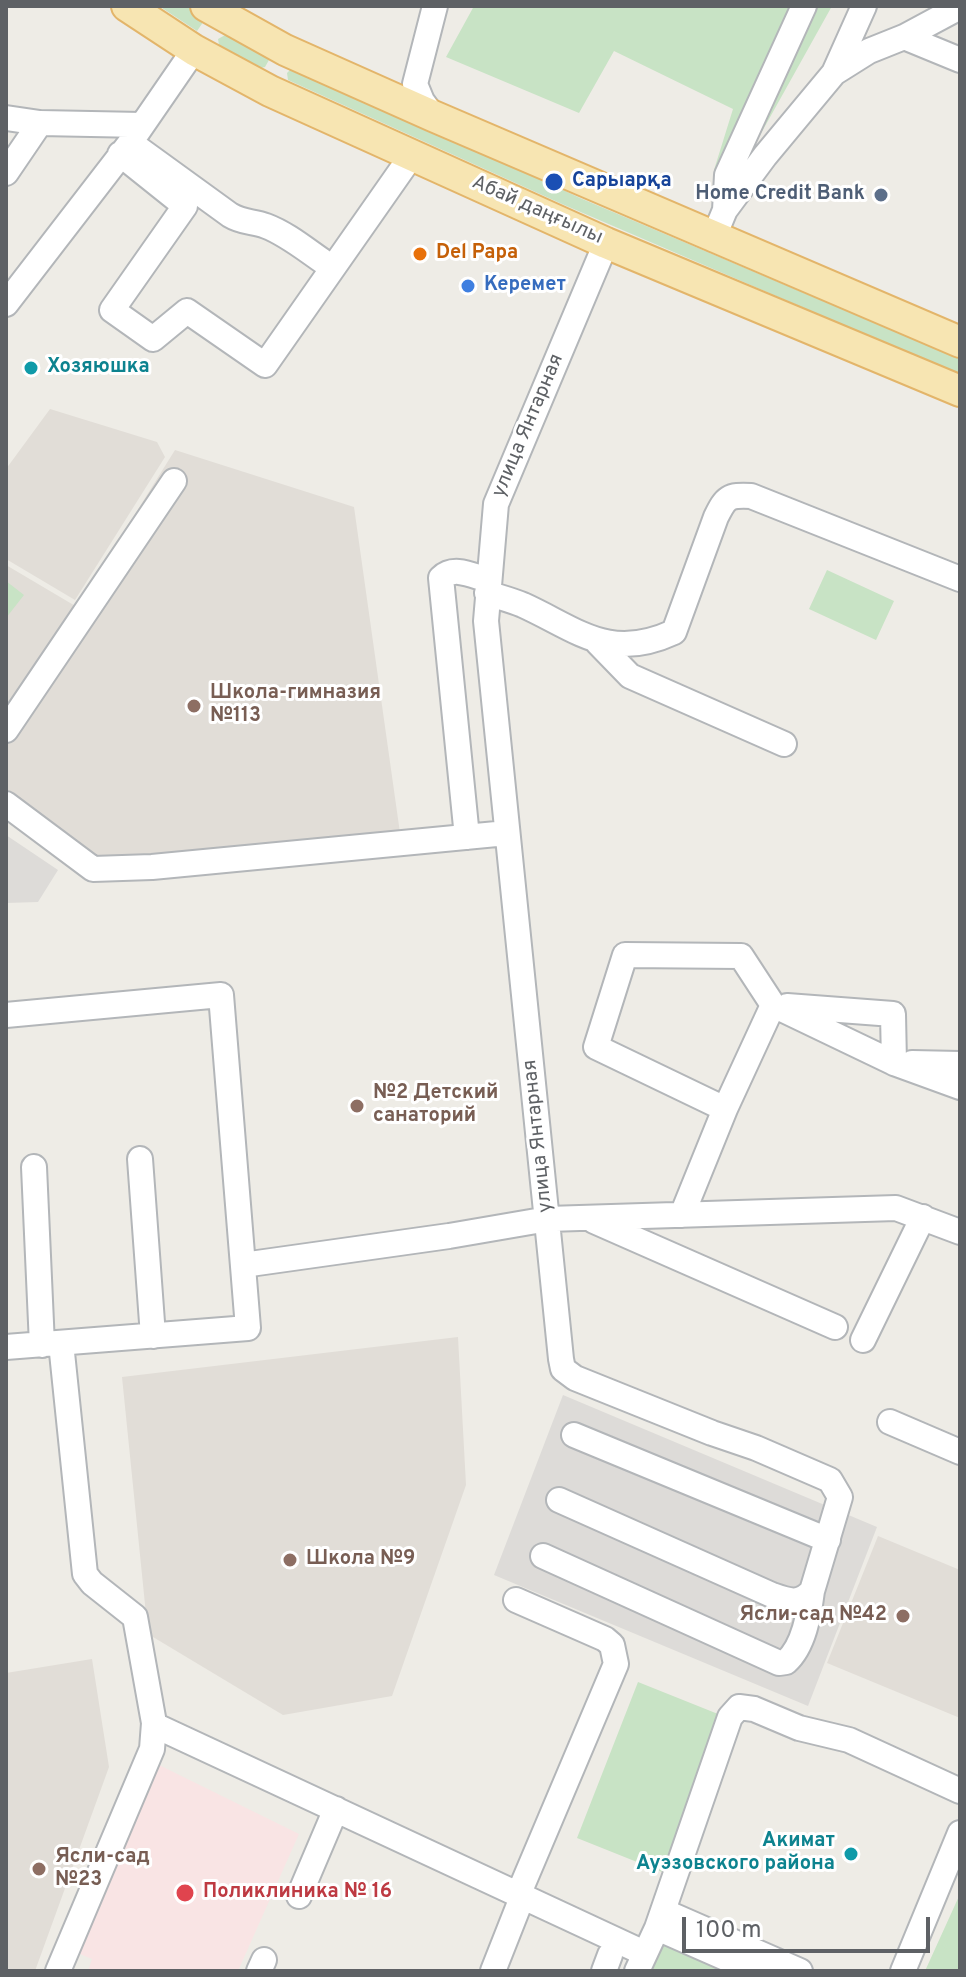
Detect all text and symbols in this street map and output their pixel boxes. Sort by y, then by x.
place label: Сарыарқа [572,170,672,194]
street label: Абай даңғылы [468,171,606,251]
marker: Сарыарқа [543,171,565,193]
place label: Home Credit Bank [695,183,865,207]
marker: Home Credit Bank [872,186,890,204]
place label: Del Papa [436,242,518,266]
marker: Del Papa [411,245,429,263]
place label: Керемет [484,274,566,298]
marker: Керемет [459,277,477,295]
street label: улица Янтарная [488,351,570,501]
place label: Хозяюшка [47,356,150,380]
marker: Хозяюшка [22,359,40,377]
place label: Школа-гимназия №113 [210,682,381,729]
marker: Школа-гимназия №113 [185,697,203,715]
street label: улица Янтарная [519,1058,559,1214]
place label: №2 Детский санаторий [373,1082,498,1129]
marker: №2 Детский санаторий [348,1097,366,1115]
place label: Школа №9 [306,1548,415,1572]
marker: Школа №9 [281,1551,299,1569]
place label: Ясли-сад №42 [739,1604,887,1628]
marker: Ясли-сад №42 [894,1607,912,1625]
place label: Акимат Ауэзовского района [636,1830,835,1877]
marker: Акимат Ауэзовского района [842,1845,860,1863]
place label: Ясли-сад №23 [55,1846,150,1893]
marker: Ясли-сад №23 [30,1860,48,1878]
place label: Поликлиника № 16 [203,1881,392,1905]
marker: Поликлиника № 16 [174,1882,196,1904]
scale bar [686,1901,934,1951]
text: 100 m [696,1916,762,1946]

